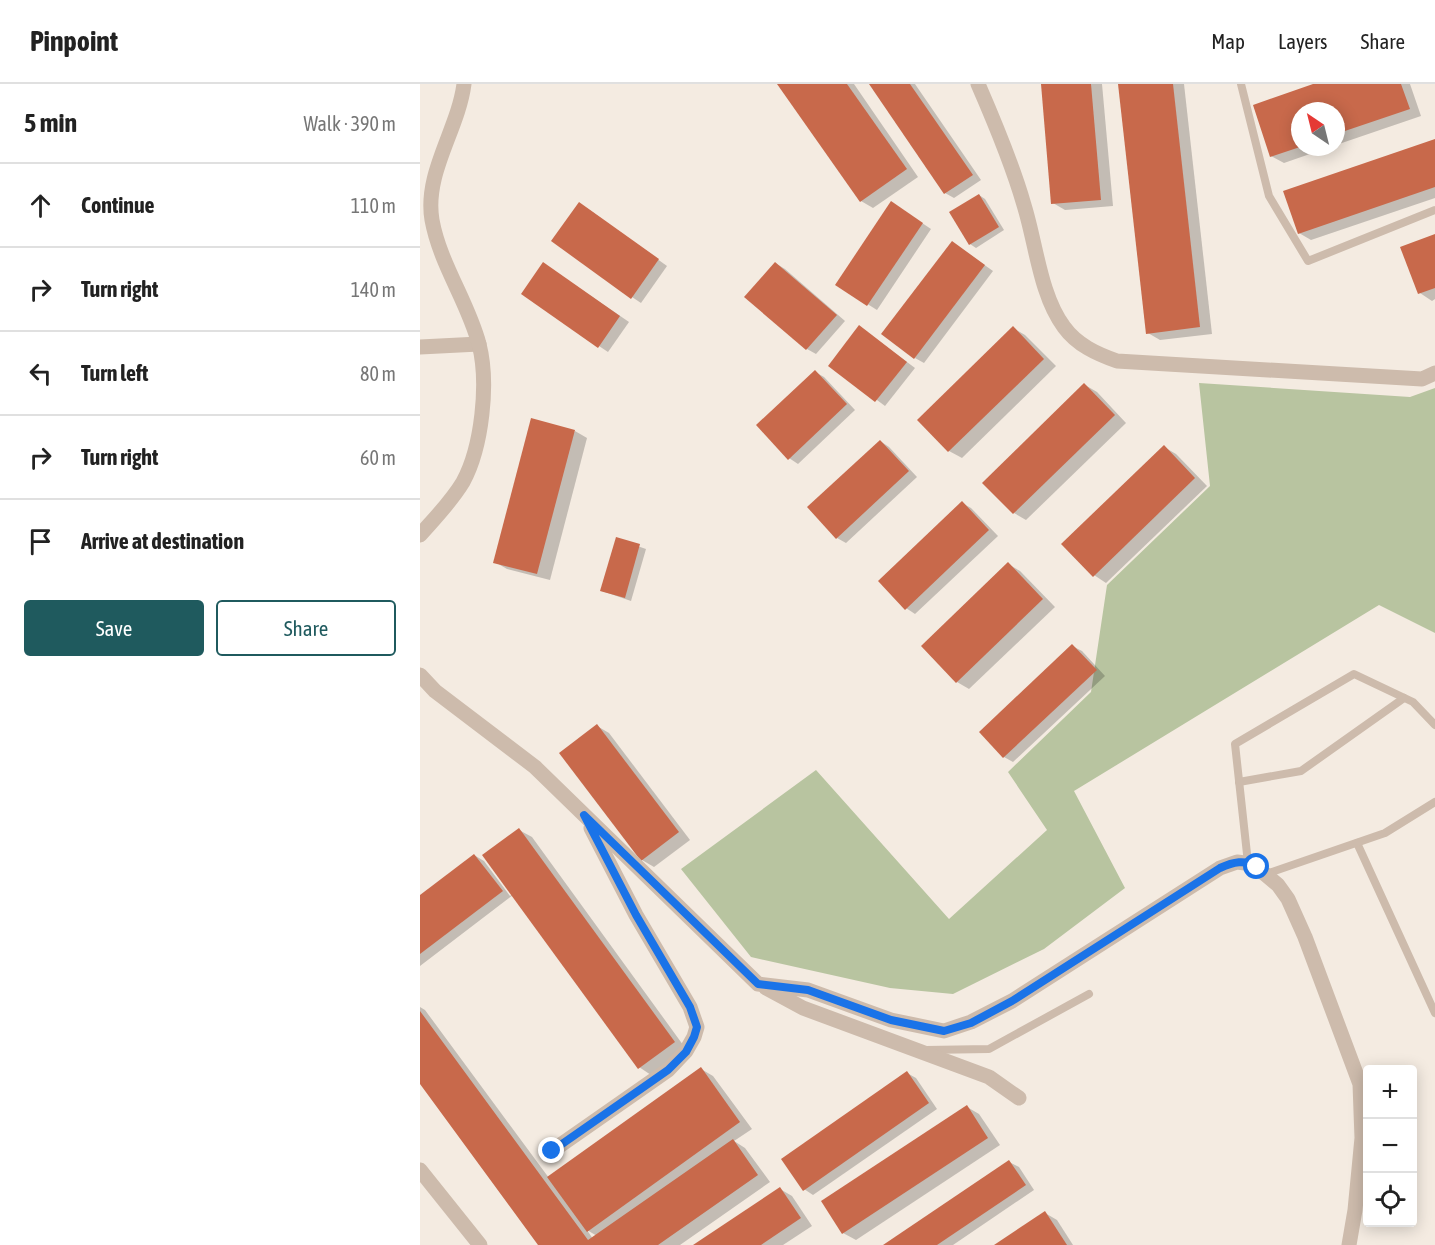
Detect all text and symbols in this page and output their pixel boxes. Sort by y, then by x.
text: Pinpoint [30,25,118,57]
text: Map [1211,29,1245,53]
text: Layers [1278,29,1328,53]
text: Share [1361,29,1405,53]
north arrow [1291,102,1345,156]
text: 5 min [24,108,77,138]
text: Walk · 390 m [304,112,396,135]
icon: ahead [24,189,57,222]
text: Continue [81,192,155,218]
text: 110 m [351,194,396,217]
icon: right [24,273,57,306]
text: Turn right [81,276,158,302]
text: 140 m [351,278,396,301]
icon: left [24,357,57,390]
text: Turn left [81,360,148,386]
text: 80 m [360,362,396,385]
icon: right [24,441,57,474]
text: Turn right [81,444,158,470]
text: 60 m [360,446,396,469]
icon: arrive [24,525,57,558]
text: Arrive at destination [81,528,244,554]
button: Save [24,600,204,656]
button: Share [216,600,396,656]
route start [1243,853,1269,879]
map controls [1363,1065,1417,1227]
button: + [1363,1065,1417,1119]
button: − [1363,1119,1417,1173]
route end [538,1137,564,1163]
button: locate [1363,1173,1417,1227]

